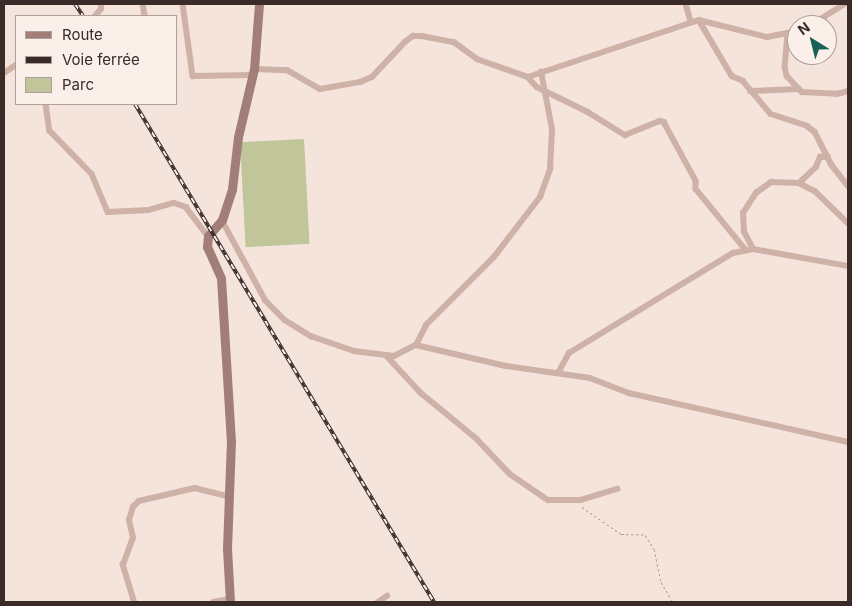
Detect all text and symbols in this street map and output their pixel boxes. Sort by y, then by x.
legend [15,15,178,105]
north arrow [787,15,837,65]
text: N [794,18,813,38]
text: Route [62,25,103,44]
text: Voie ferrée [62,50,140,69]
text: Parc [62,75,94,94]

